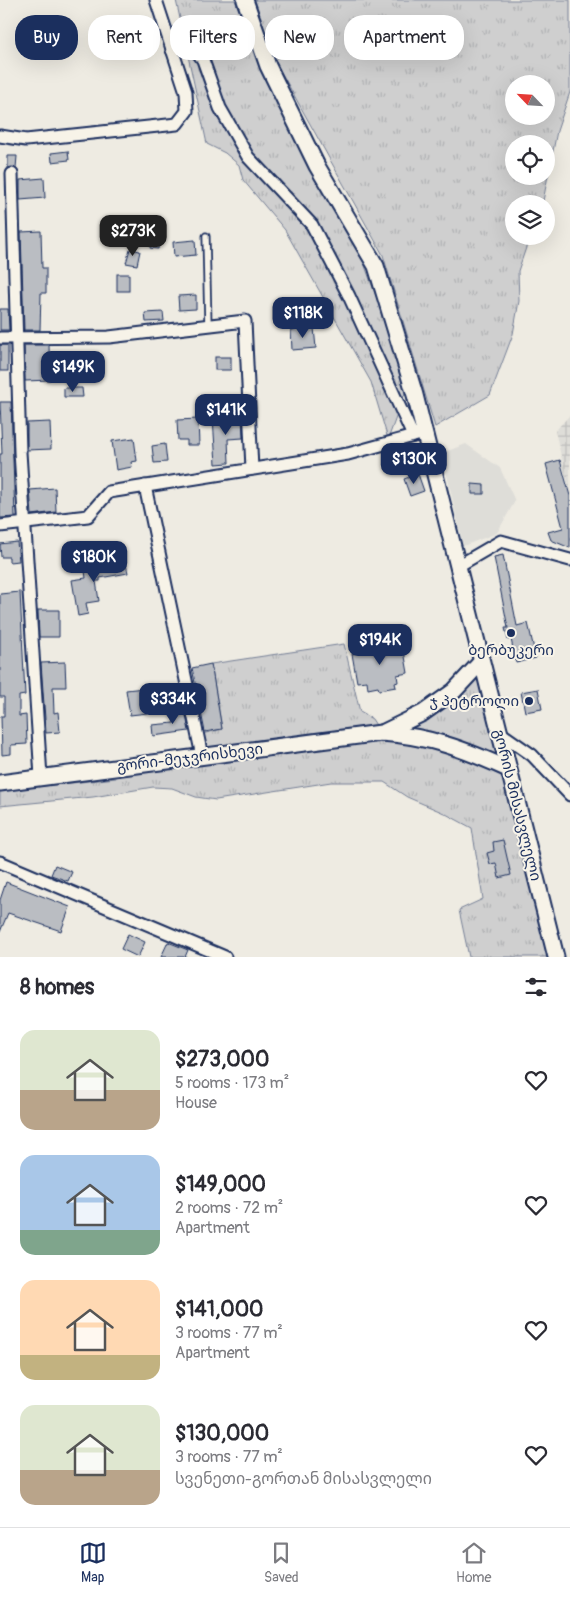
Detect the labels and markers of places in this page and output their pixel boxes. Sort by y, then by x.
pin: $273K [98,214,168,257]
pin: $118K [268,296,338,339]
pin: $149K [38,350,108,393]
pin: $141K [191,394,261,436]
pin: $130K [379,442,449,485]
pin: $180K [59,540,129,583]
pin: $194K [345,624,415,666]
marker: ბერბუკერი [505,627,517,639]
place label: ბერბუკერი [468,641,554,660]
pin: $334K [138,682,208,725]
place label: ჯ პეტროლი [430,692,519,711]
marker: ჯ პეტროლი [523,695,535,707]

